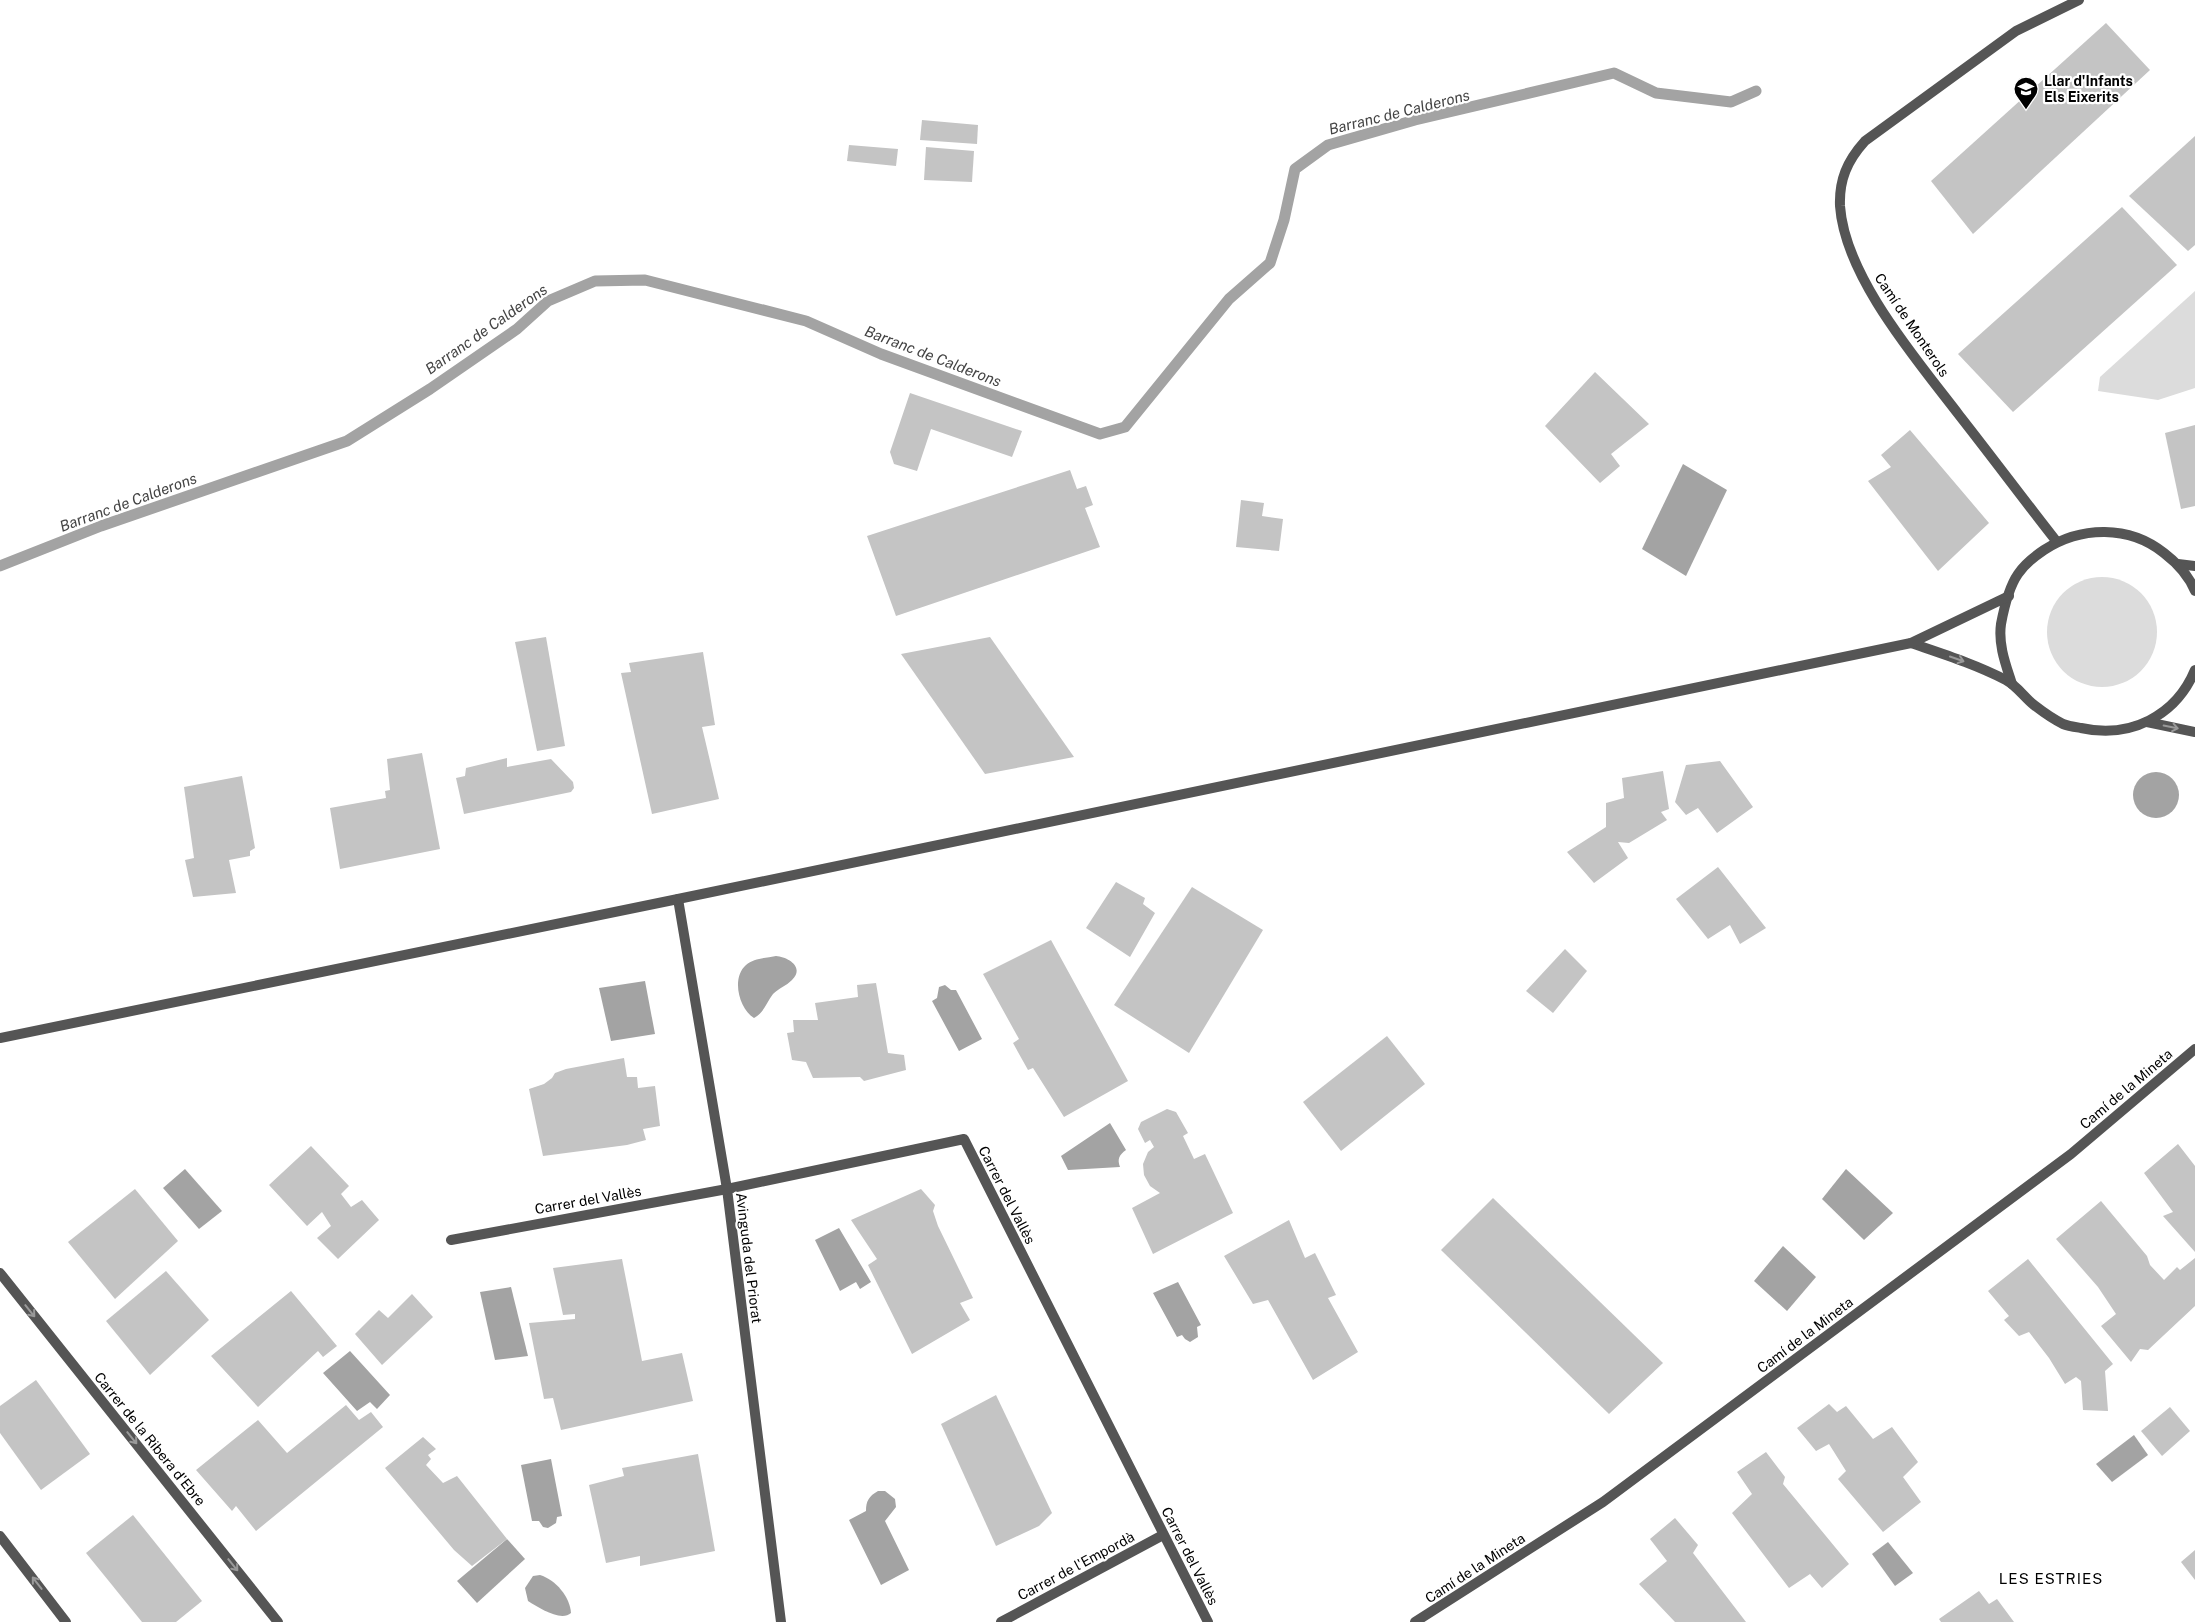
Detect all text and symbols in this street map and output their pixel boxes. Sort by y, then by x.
place label: Llar d'Infants Els Eixerits [2044,73,2133,105]
school or university icon: Llar d'Infants Els Eixerits [2013,76,2039,110]
water label: Barranc de Calderons [1327,86,1471,138]
street label: Camí de Monterols [1871,270,1953,380]
water label: Barranc de Calderons [422,281,550,377]
water label: Barranc de Calderons [862,322,1004,390]
water label: Barranc de Calderons [57,469,199,535]
one-way arrow [1948,655,1964,664]
one-way arrow [2163,723,2179,732]
street label: Camí de la Mineta [2077,1046,2175,1132]
street label: Carrer del Vallès [975,1143,1039,1247]
street label: Carrer del Vallès [534,1183,642,1217]
street label: Avinguda del Priorat [733,1192,765,1324]
street label: Camí de la Mineta [1754,1294,1856,1376]
one-way arrow [25,1304,36,1317]
street label: Carrer de la Ribera d'Ebre [91,1369,209,1509]
one-way arrow [126,1431,137,1444]
street label: Carrer del Vallès [1158,1504,1222,1608]
street label: Carrer de l'Empordà [1015,1528,1137,1604]
street label: Camí de la Mineta [1422,1530,1528,1606]
one-way arrow [227,1559,238,1572]
district label: LES ESTRIES [1999,1570,2103,1587]
one-way arrow [31,1577,42,1590]

